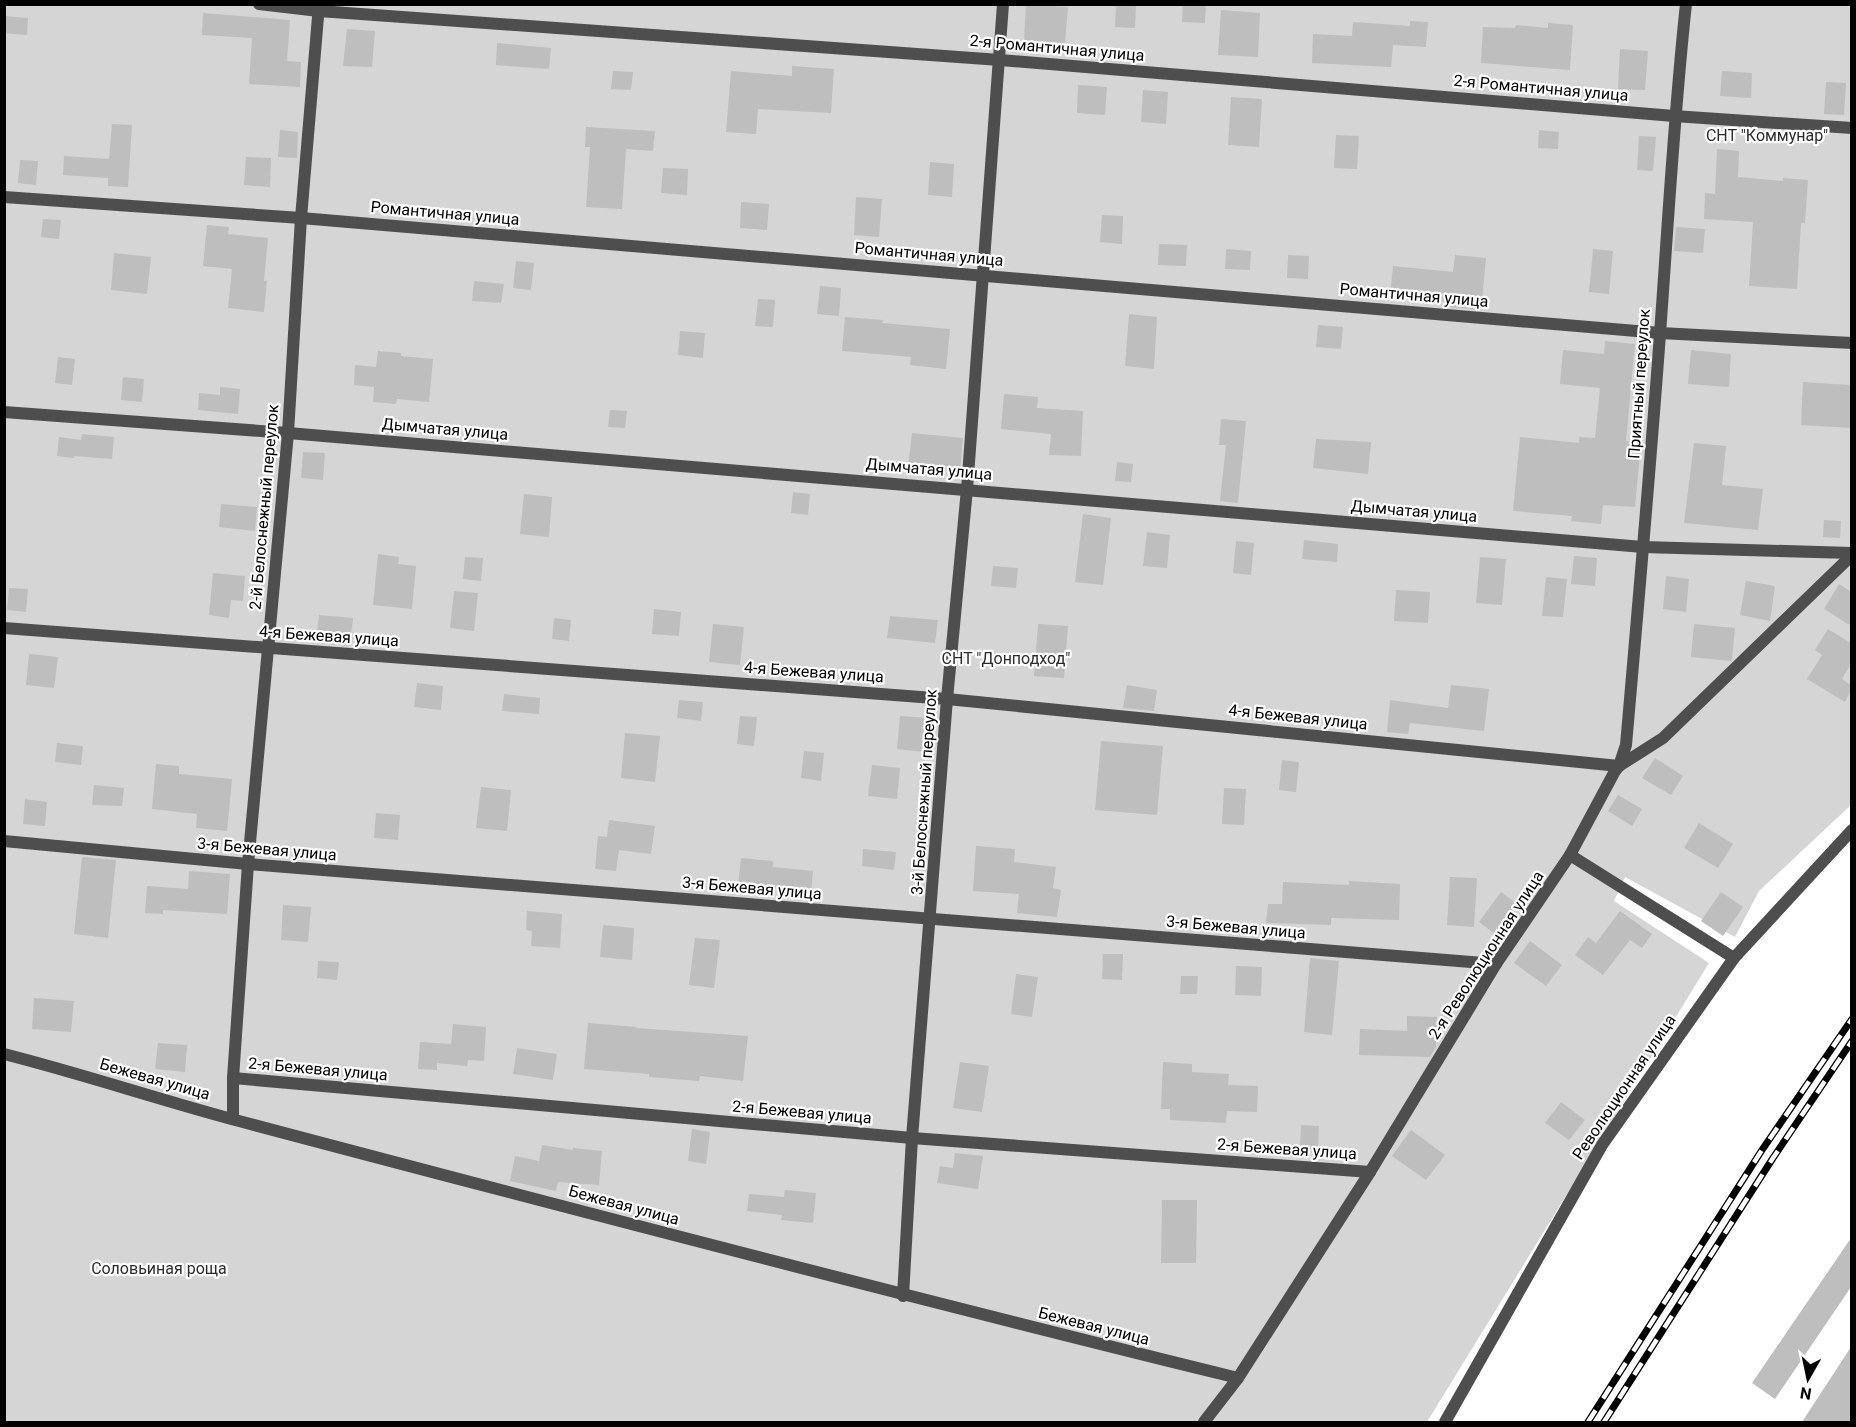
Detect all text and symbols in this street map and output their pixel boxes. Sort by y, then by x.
street label: 2-я Романтичная улица [969,31,1145,65]
street label: 2-я Романтичная улица [1453,71,1629,105]
park label: СНТ "Коммунар" [1706,126,1828,145]
street label: Романтичная улица [370,197,520,229]
street label: Романтичная улица [854,238,1004,270]
street label: Романтичная улица [1339,279,1489,311]
street label: Приятный переулок [1624,308,1654,460]
street label: 2-й Белоснежный переулок [246,403,282,610]
street label: Дымчатая улица [381,414,509,444]
street label: Дымчатая улица [865,454,993,484]
street label: Дымчатая улица [1350,496,1478,526]
street label: 4-я Бежевая улица [259,622,399,650]
park label: СНТ "Донподход" [942,649,1070,668]
street label: 4-я Бежевая улица [744,658,884,686]
street label: 3-й Белоснежный переулок [907,688,941,895]
street label: 4-я Бежевая улица [1227,700,1369,734]
street label: 3-я Бежевая улица [197,833,337,865]
street label: 2-я Революционная улица [1424,867,1548,1043]
street label: 3-я Бежевая улица [682,872,822,904]
street label: 3-я Бежевая улица [1166,911,1306,943]
street label: Революционная улица [1568,1011,1680,1163]
street label: 2-я Бежевая улица [248,1053,388,1085]
street label: Бежевая улица [98,1054,212,1104]
street label: 2-я Бежевая улица [732,1096,872,1128]
street label: 2-я Бежевая улица [1217,1135,1357,1163]
street label: Бежевая улица [567,1181,681,1229]
park label: Соловьиная роща [91,1259,227,1278]
street label: Бежевая улица [1037,1303,1151,1349]
north arrow [1778,1349,1838,1409]
text: N [1799,1383,1813,1404]

